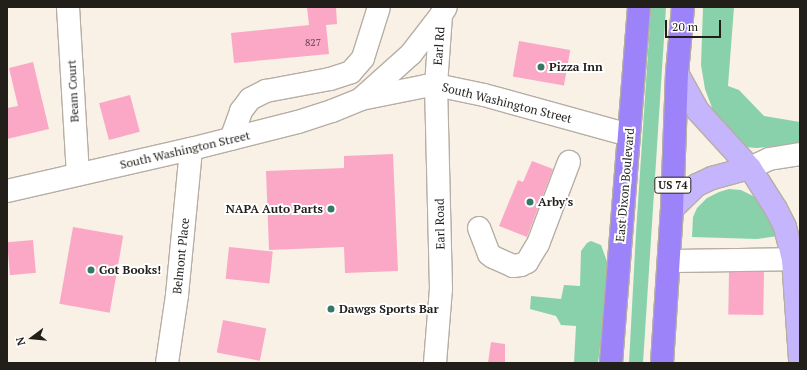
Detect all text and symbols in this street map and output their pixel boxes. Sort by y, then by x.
scale bar [667,12,723,38]
text: 20 m [672,19,698,34]
street label: Earl Rd [430,26,448,66]
house number: 827 [305,37,321,49]
street label: Beam Court [64,59,82,123]
place label: Pizza Inn [549,60,603,74]
marker: Pizza Inn [536,62,546,72]
street label: South Washington Street [441,80,573,126]
street label: East Dixon Boulevard [613,127,637,243]
street label: South Washington Street [118,128,252,172]
road number: US 74 [654,176,692,194]
place label: Arby's [538,195,573,209]
marker: Arby's [525,197,535,207]
street label: Earl Road [432,198,448,250]
place label: NAPA Auto Parts [225,202,323,216]
marker: NAPA Auto Parts [326,204,336,214]
street label: Belmont Place [170,217,192,295]
place label: Got Books! [99,263,161,277]
marker: Got Books! [86,265,96,275]
place label: Dawgs Sports Bar [339,302,439,316]
marker: Dawgs Sports Bar [326,304,336,314]
north arrow [12,318,52,358]
text: N [13,335,28,347]

